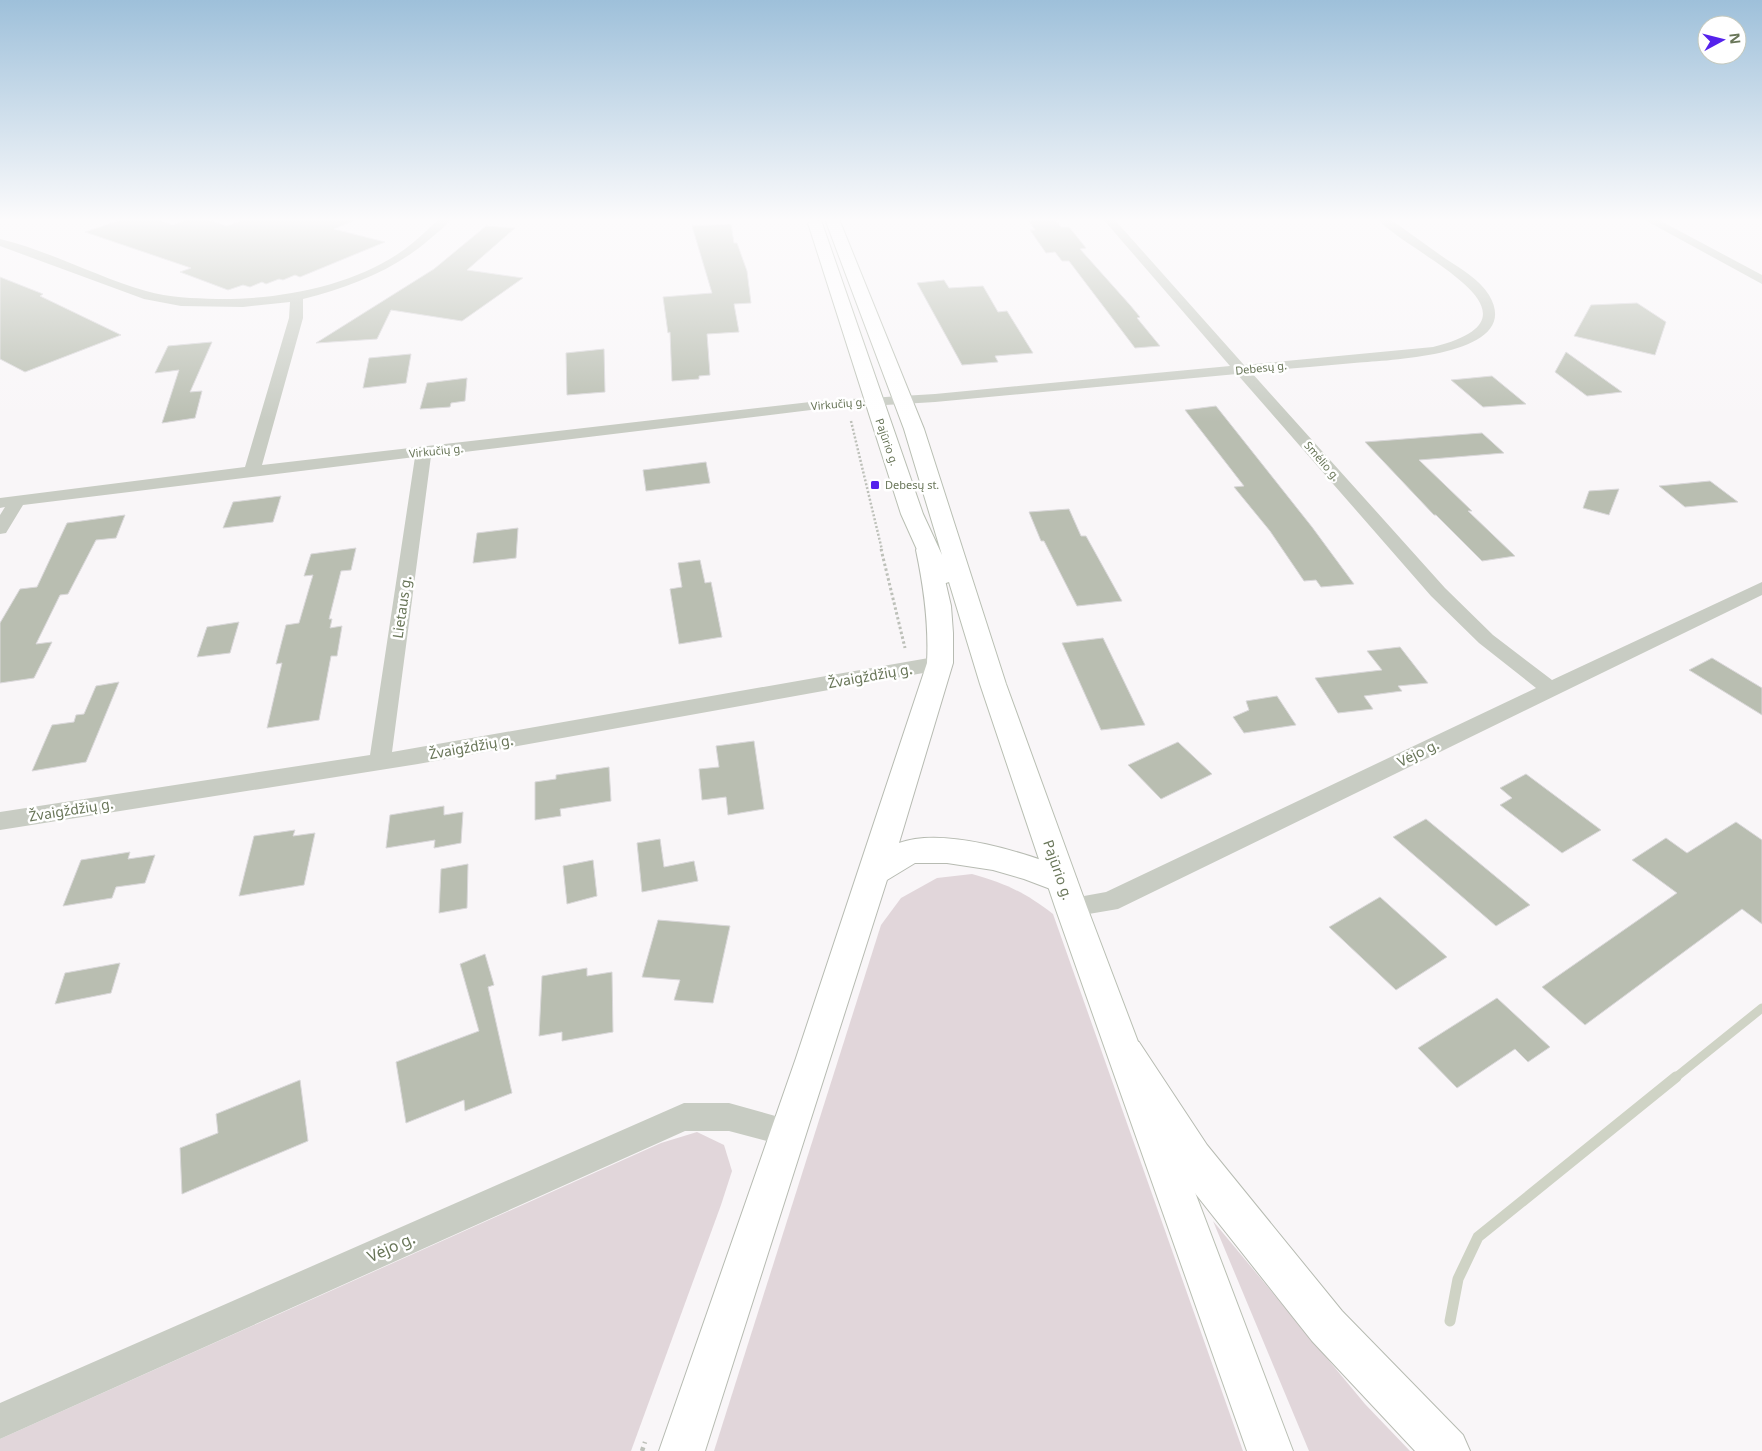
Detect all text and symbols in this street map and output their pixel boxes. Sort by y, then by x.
north arrow [1697,15,1747,65]
text: N [1725,32,1746,45]
street label: Debesų g. [1234,357,1288,378]
street label: Virkučių g. [810,394,866,413]
street label: Pajūrio g. [872,416,903,468]
street label: Smėlio g. [1301,438,1344,484]
street label: Virkučių g. [408,440,464,461]
place label: Debesų st. [885,477,939,492]
marker: Debesų st. [869,479,881,491]
street label: Lietaus g. [388,574,415,640]
street label: Žvaigždžių g. [826,659,914,692]
street label: Žvaigždžių g. [427,730,515,763]
street label: Vėjo g. [1394,734,1442,771]
street label: Žvaigždžių g. [27,793,115,826]
street label: Pajūrio g. [1039,837,1078,902]
street label: Vėjo g. [364,1227,418,1267]

